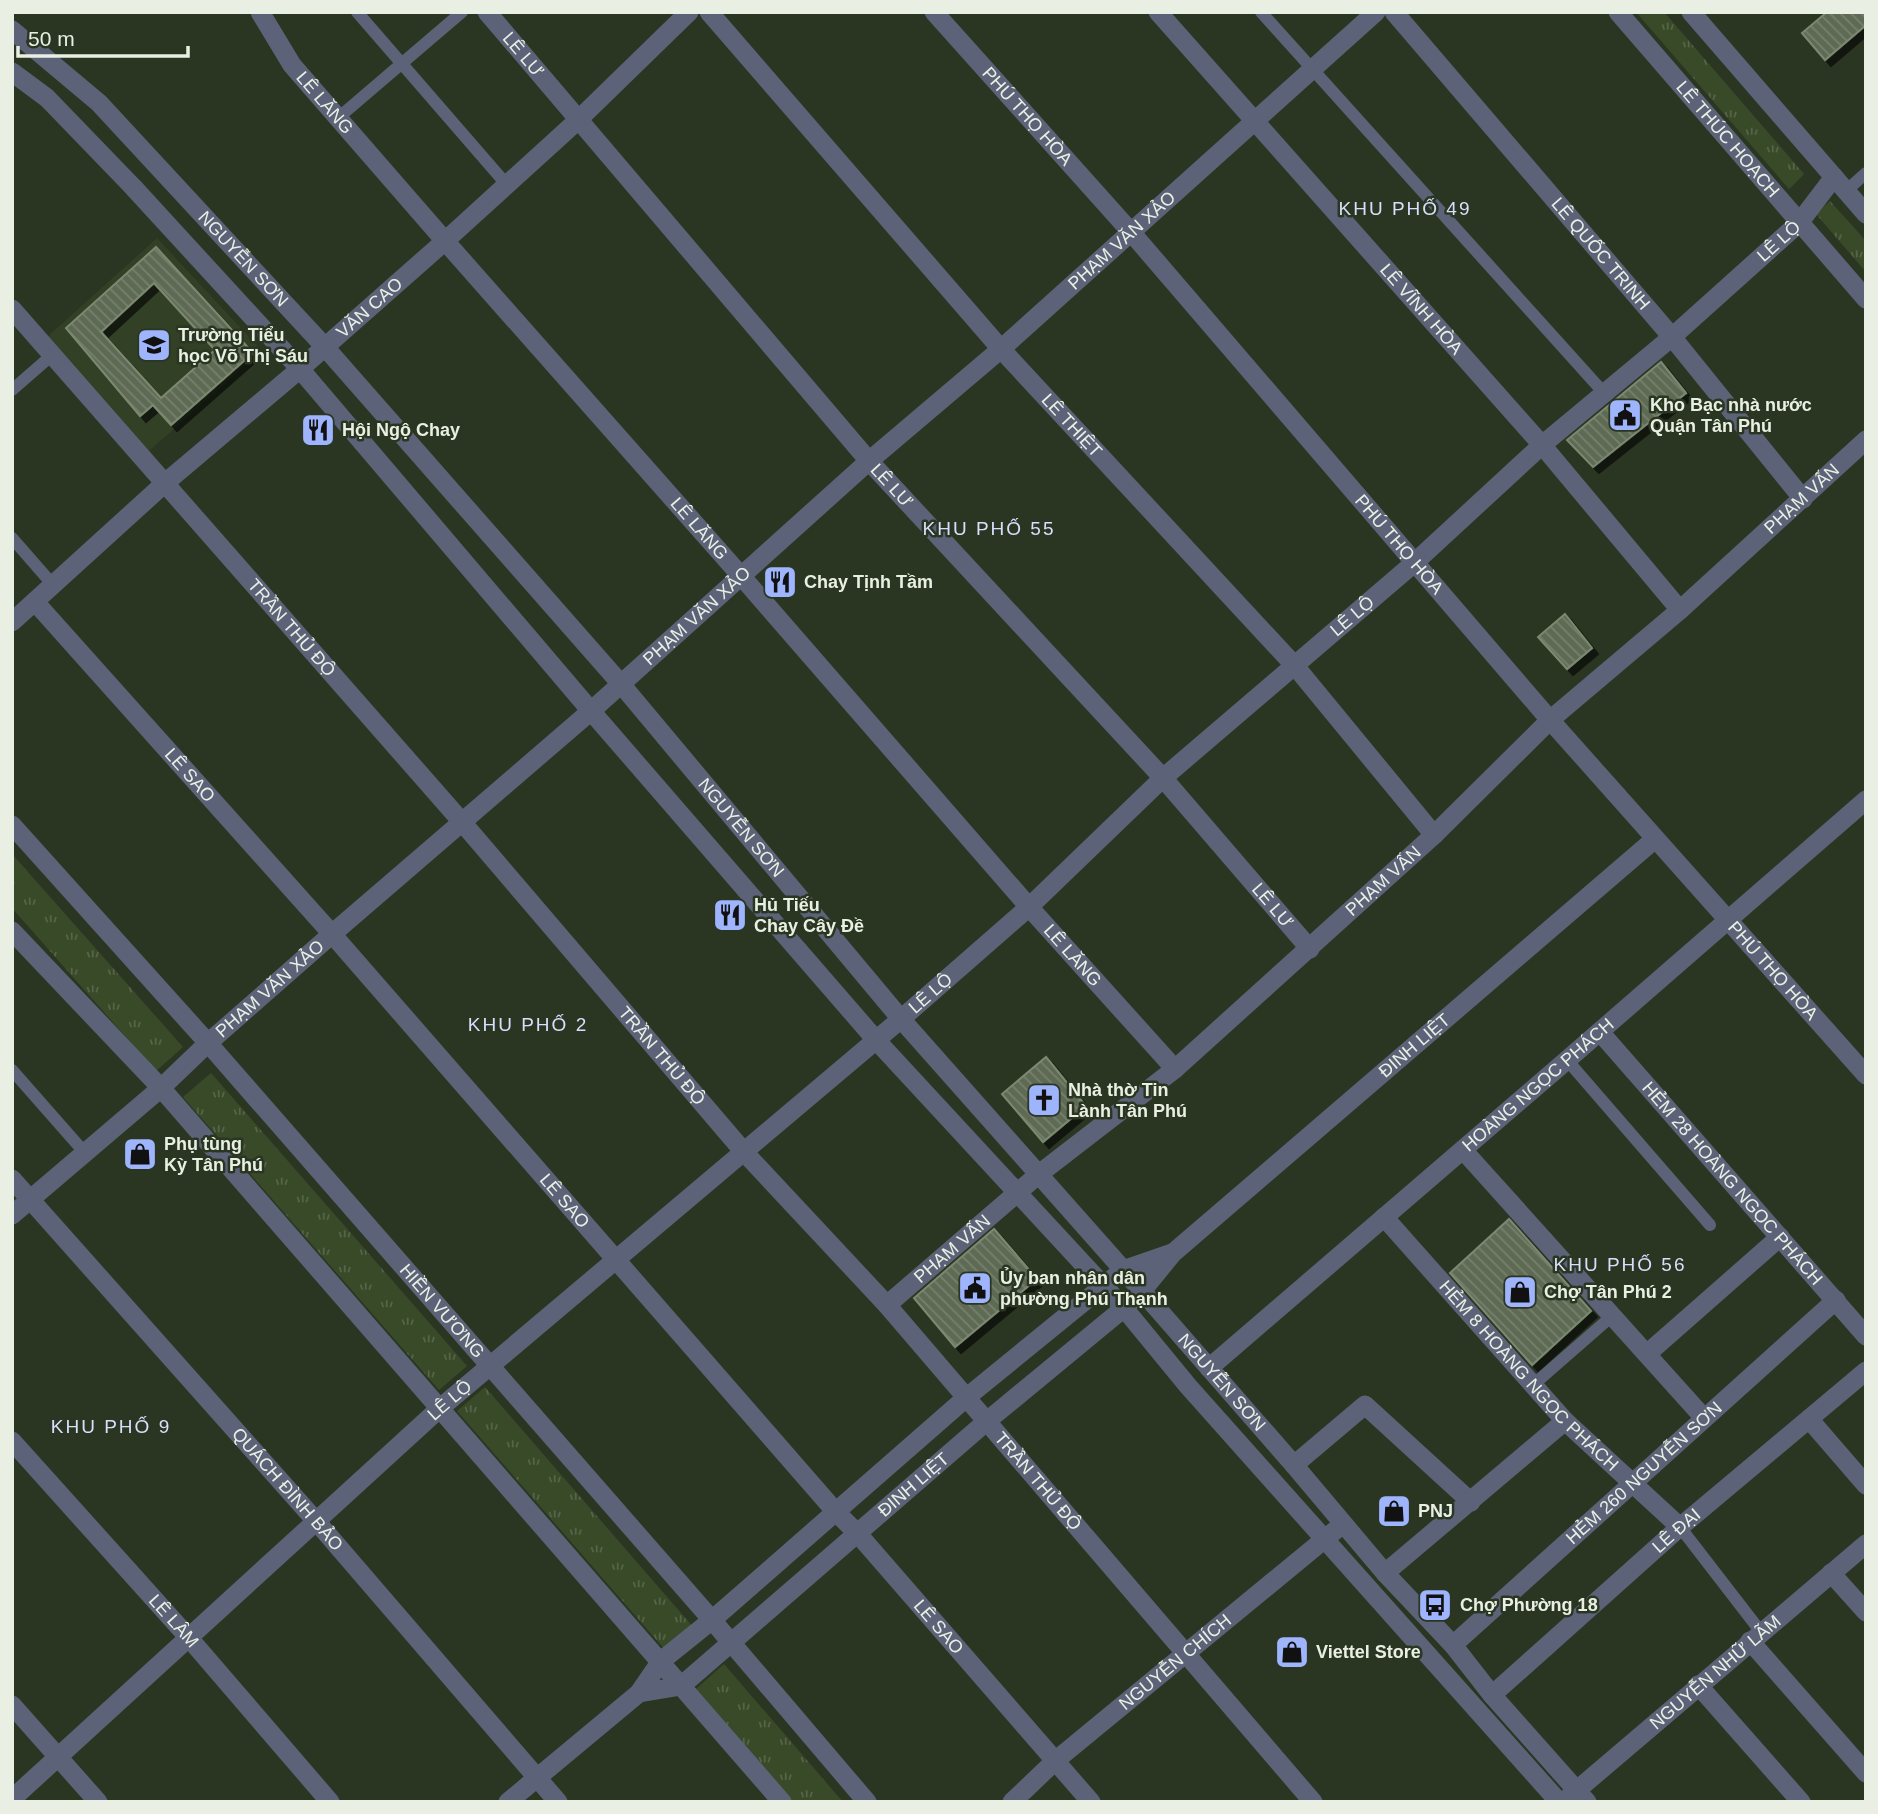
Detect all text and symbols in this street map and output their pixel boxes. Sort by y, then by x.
scale bar [18,14,187,58]
text: 50 m [28,27,75,50]
street label: LÊ LƯ [499,28,548,81]
street label: PHÚ THỌ HÒA [978,63,1076,169]
street label: LÊ LĂNG [292,68,357,138]
street label: LÊ THÚC HOẠCH [1672,77,1783,201]
street label: PHẠM VĂN XẢO [1064,187,1179,294]
street label: LÊ QUỐC TRINH [1547,194,1654,314]
district label: KHU PHỐ 49 [1339,198,1471,219]
street label: NGUYỄN SƠN [194,207,292,311]
street label: LÊ LỘ [1753,216,1804,266]
street label: LÊ VĨNH HÒA [1376,260,1467,358]
street label: VĂN CAO [332,273,406,342]
place label: Trường Tiểu học Võ Thị Sáu [178,325,308,366]
school or university icon: Trường Tiểu học Võ Thị Sáu [135,326,173,364]
street label: LÊ THIỆT [1038,390,1106,461]
place label: Kho Bạc nhà nước Quận Tân Phú [1650,395,1812,436]
public building icon: Kho Bạc nhà nước Quận Tân Phú [1606,396,1644,434]
restaurant icon: Hội Ngộ Chay [299,411,337,449]
place label: Hội Ngộ Chay [342,420,460,440]
street label: LÊ LƯ [867,460,917,512]
street label: PHẠM VẤN [1760,460,1843,538]
street label: PHÚ THỌ HÒA [1351,491,1447,598]
street label: LÊ LĂNG [667,493,732,564]
district label: KHU PHỐ 55 [923,518,1055,539]
street label: PHẠM VĂN XẢO [639,563,754,669]
restaurant icon: Chay Tịnh Tầm [761,563,799,601]
place label: Chay Tịnh Tầm [804,572,933,592]
street label: TRẦN THỦ ĐỘ [244,575,340,680]
street label: LÊ LỘ [1326,591,1378,640]
street label: LÊ SAO [161,744,219,806]
street label: NGUYỄN SƠN [694,774,788,881]
street label: PHẠM VẤN [1342,842,1425,920]
street label: LÊ LƯ [1248,879,1297,932]
place label: Hủ Tiếu Chay Cây Đề [754,895,864,936]
restaurant icon: Hủ Tiếu Chay Cây Đề [711,896,749,934]
street label: PHÚ THỌ HÒA [1724,917,1822,1024]
street label: LÊ LĂNG [1040,920,1105,990]
street label: PHẠM VĂN XẢO [212,936,328,1042]
street label: LÊ LỘ [905,968,956,1018]
street label: TRẦN THỦ ĐỘ [614,1003,710,1109]
street label: ĐINH LIỆT [1375,1010,1454,1082]
district label: KHU PHỐ 2 [468,1014,588,1035]
street label: HOÀNG NGỌC PHÁCH [1458,1014,1618,1156]
street label: HẺM 28 HOÀNG NGỌC PHÁCH [1638,1078,1827,1289]
place label: Nhà thờ Tin Lành Tân Phú [1068,1080,1187,1121]
church icon: Nhà thờ Tin Lành Tân Phú [1025,1081,1063,1119]
place label: Phụ tùng Kỳ Tân Phú [164,1134,263,1175]
shop icon: Phụ tùng Kỳ Tân Phú [121,1135,159,1173]
street label: LÊ SAO [536,1170,594,1232]
street label: PHẠM VẤN [910,1211,994,1287]
district label: KHU PHỐ 56 [1554,1254,1686,1275]
street label: HIỀN VƯƠNG [396,1260,488,1362]
place label: Ủy ban nhân dân phường Phú Thạnh [1000,1267,1168,1309]
public building icon: Ủy ban nhân dân phường Phú Thạnh [956,1269,994,1307]
shop icon: Chợ Tân Phú 2 [1501,1273,1539,1311]
street label: HẺM 8 HOÀNG NGỌC PHÁCH [1435,1276,1622,1475]
place label: Chợ Tân Phú 2 [1544,1282,1672,1302]
street label: NGUYỄN SƠN [1174,1330,1270,1435]
street label: LÊ LỘ [424,1375,475,1424]
street label: HẺM 260 NGUYỄN SƠN [1562,1398,1726,1548]
district label: KHU PHỐ 9 [51,1416,171,1437]
street label: QUÁCH ĐÌNH BẢO [228,1424,347,1555]
street label: TRẦN THỦ ĐỘ [991,1428,1086,1534]
street label: ĐINH LIỆT [874,1449,953,1521]
shop icon: PNJ [1375,1492,1413,1530]
place label: PNJ [1418,1501,1453,1521]
street label: LÊ ĐẠI [1648,1504,1704,1557]
bus stop icon: Chợ Phường 18 [1416,1586,1454,1624]
street label: LÊ LÂM [145,1590,203,1651]
place label: Chợ Phường 18 [1460,1595,1598,1615]
street label: LÊ SAO [910,1596,968,1658]
street label: NGUYỄN CHÍCH [1115,1610,1235,1714]
street label: NGUYỄN NHỮ LÃM [1646,1611,1785,1734]
shop icon: Viettel Store [1273,1633,1311,1671]
place label: Viettel Store [1316,1642,1421,1662]

